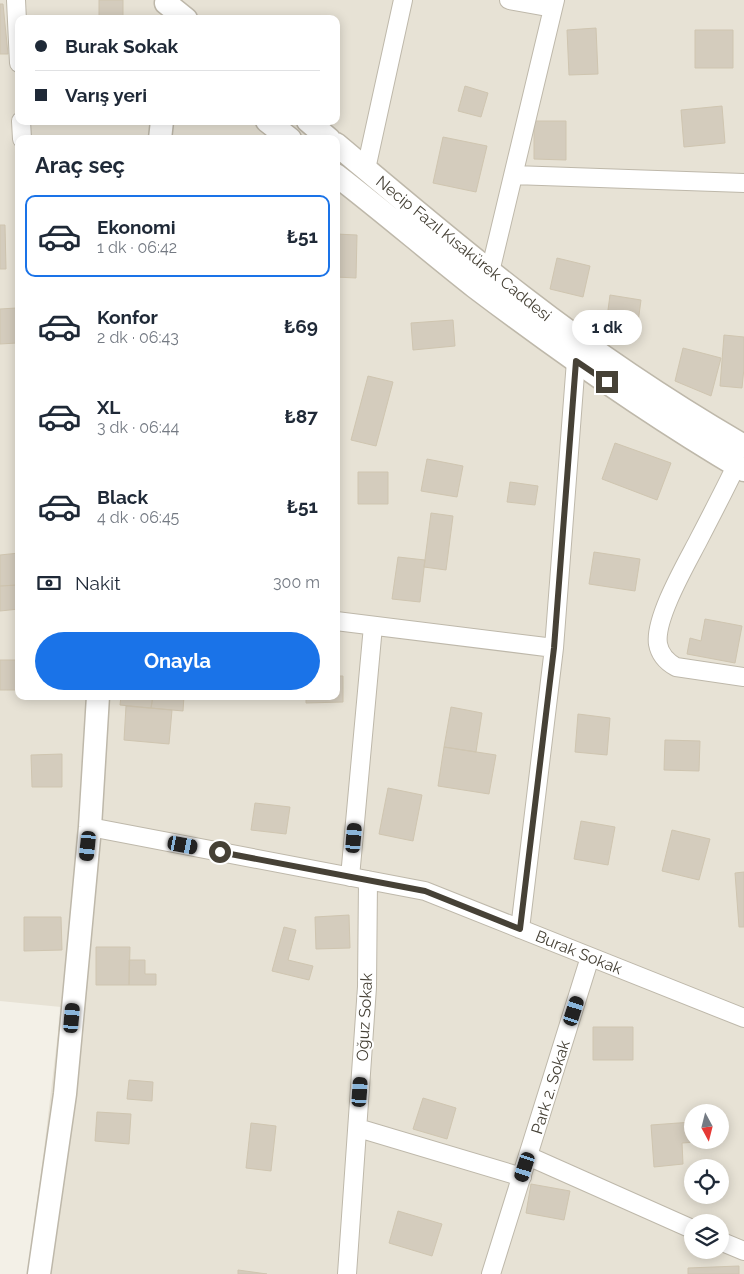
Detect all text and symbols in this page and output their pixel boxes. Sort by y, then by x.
text: Burak Sokak [65,35,178,57]
text: Varış yeri [65,84,147,106]
text: Araç seç [35,152,125,178]
street label: Necip Fazıl Kısakürek Caddesi [372,172,555,325]
icon: car [37,214,82,259]
text: Ekonomi [97,216,176,238]
text: ₺51 [287,225,318,247]
text: 1 dk · 06:42 [97,238,177,257]
icon: car [37,304,82,349]
text: Konfor [97,306,158,328]
callout: 1 dk [572,310,642,344]
text: ₺69 [284,315,318,337]
text: 1 dk [592,318,623,337]
text: 2 dk · 06:43 [97,328,179,347]
route end [596,371,618,393]
icon: car [37,394,82,439]
text: XL [97,396,120,418]
text: ₺87 [285,405,318,427]
text: 3 dk · 06:44 [97,418,179,437]
icon: car [37,484,82,529]
text: Black [97,486,148,508]
text: ₺51 [287,495,318,517]
text: 4 dk · 06:45 [97,508,179,527]
icon: cash [35,569,63,597]
text: Nakit [75,572,121,594]
text: 300 m [273,573,320,592]
button: Onayla [35,632,320,690]
car [345,822,362,854]
car [78,830,97,862]
car [166,835,199,855]
route start [209,841,231,863]
street label: Burak Sokak [533,926,625,979]
street label: Oğuz Sokak [353,972,376,1062]
car [562,994,585,1028]
car [63,1002,80,1034]
street label: Park 2. Sokak [527,1037,574,1136]
car [351,1077,368,1107]
north arrow [684,1104,729,1149]
map controls [684,1104,729,1259]
car [513,1150,536,1184]
button: locate [684,1159,729,1204]
button: layers [684,1214,729,1259]

